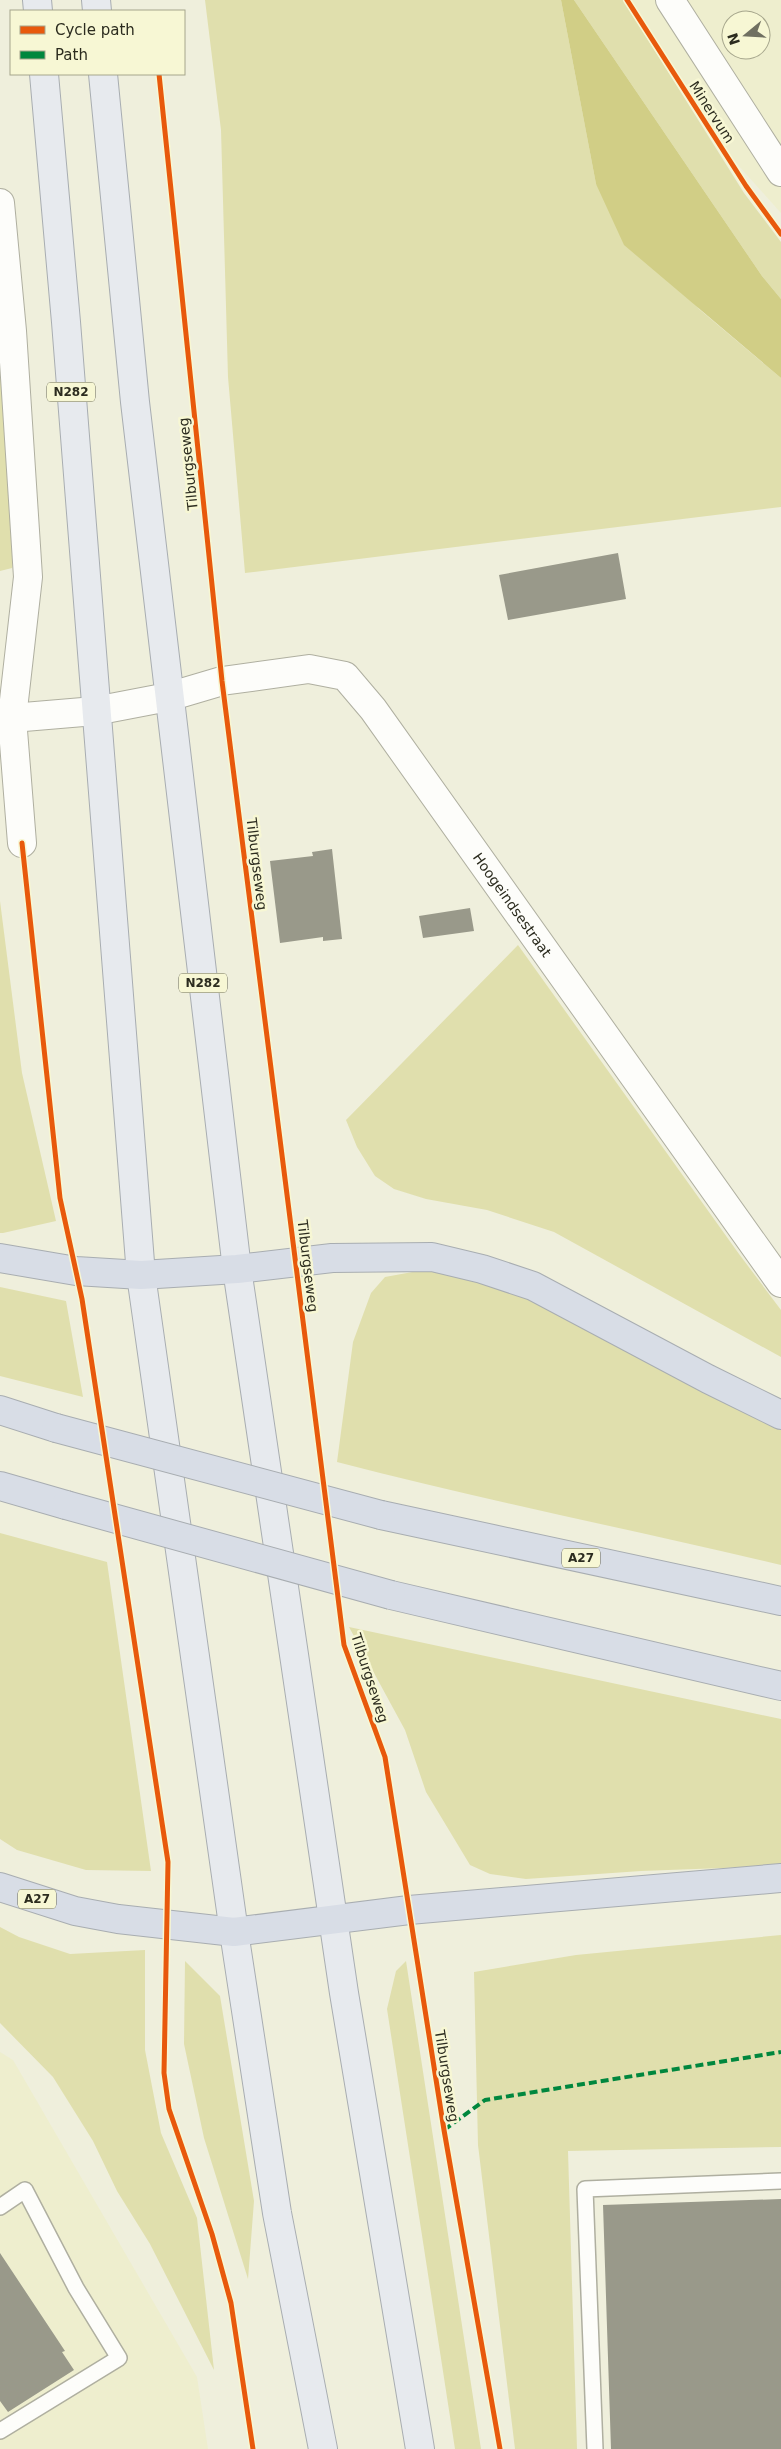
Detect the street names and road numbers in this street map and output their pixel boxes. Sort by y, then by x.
street label: Minervum [686,78,738,146]
road number: N282 [47,382,95,402]
street label: Tilburgseweg [175,417,201,512]
street label: Tilburgseweg [243,816,271,911]
street label: Hoogeindsestraat [470,850,555,960]
road number: N282 [179,974,227,992]
street label: Tilburgseweg [294,1218,322,1313]
road number: A27 [562,1549,600,1568]
street label: Tilburgseweg [348,1630,392,1725]
road number: A27 [18,1890,56,1908]
street label: Tilburgseweg [432,2028,462,2123]

